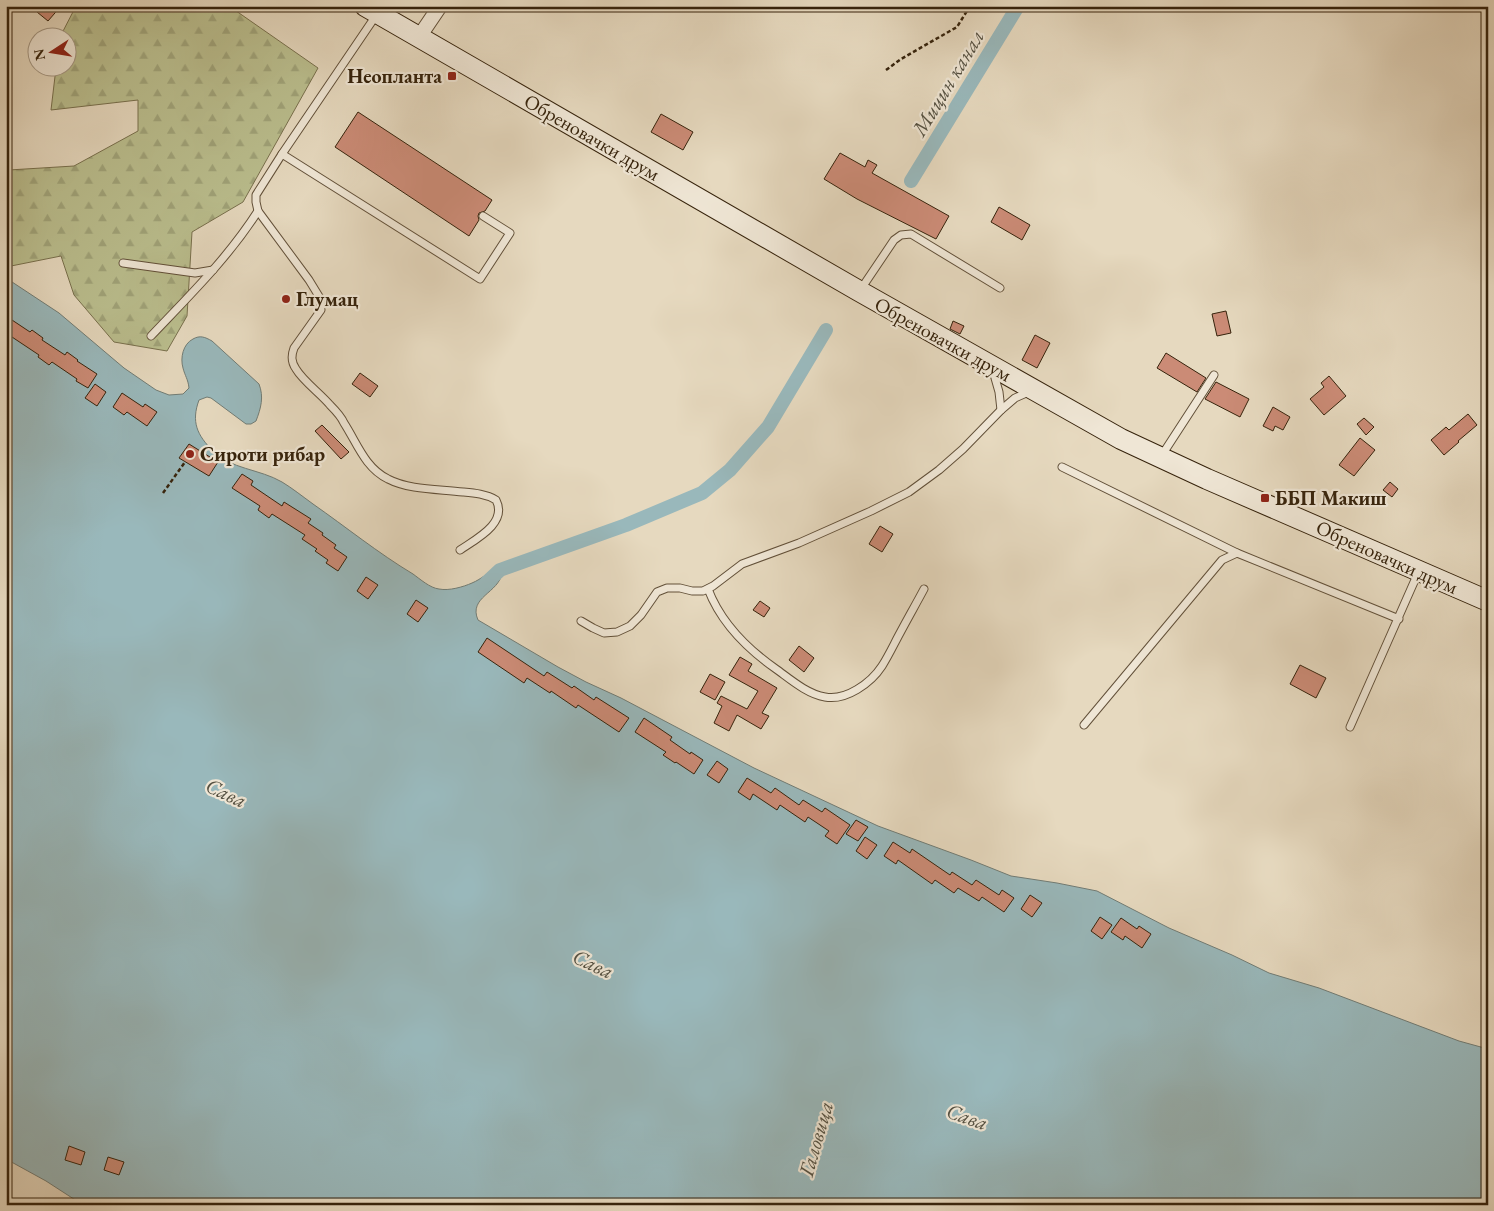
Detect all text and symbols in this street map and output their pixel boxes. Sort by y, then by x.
water label: Мицин канал [904,25,990,143]
north arrow [28,28,78,78]
text: N [29,47,49,62]
place label: Неопланта [347,63,442,89]
marker: Неопланта [446,70,458,82]
street label: Обреновачки друм [519,88,665,187]
place label: Глумац [296,286,359,312]
street label: Обреновачки друм [870,291,1016,388]
marker: Глумац [280,293,292,305]
place label: Сироти рибар [200,441,325,467]
marker: Сироти рибар [184,448,196,460]
place label: ББП Макиш [1275,485,1386,511]
marker: ББП Макиш [1259,492,1271,504]
street label: Обреновачки друм [1312,514,1462,600]
water label: Сава [202,771,251,814]
water label: Сава [569,942,618,985]
water label: Сава [943,1097,991,1136]
water label: Галовица [792,1098,839,1181]

